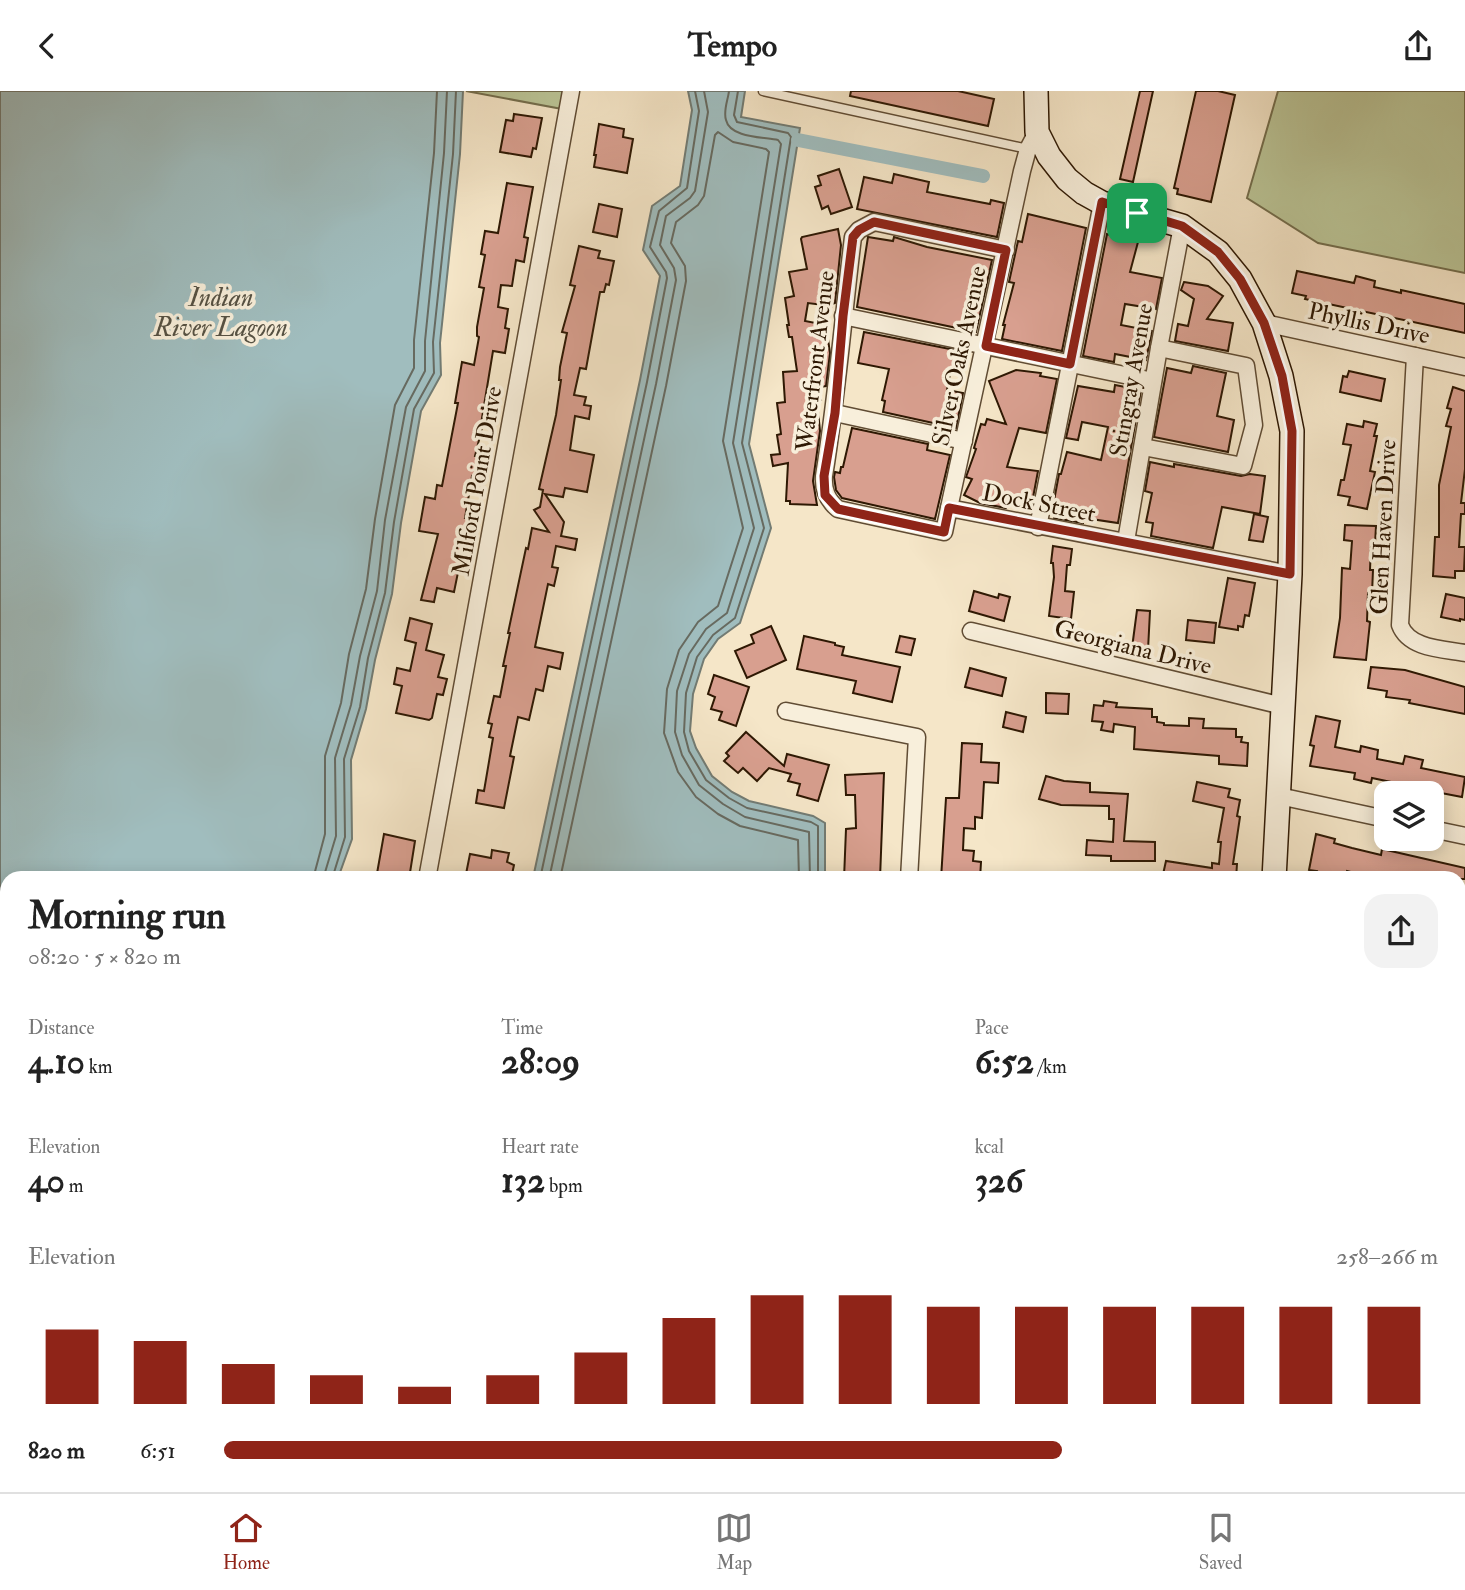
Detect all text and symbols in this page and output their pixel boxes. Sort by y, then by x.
text: Tempo [688,26,777,66]
icon: back [28,27,66,65]
icon: share [1399,27,1437,65]
pin [1107,183,1167,243]
icon: arrive [1118,194,1156,232]
street label: Silver Oaks Avenue [925,263,994,449]
street label: Waterfront Avenue [789,269,842,454]
water label: Indian River Lagoon [153,282,288,344]
street label: Phyllis Drive [1305,295,1433,352]
street label: Stingray Avenue [1103,301,1160,459]
street label: Milford Point Drive [446,384,509,578]
street label: Glen Haven Drive [1363,439,1404,615]
street label: Dock Street [979,477,1099,530]
street label: Georgiana Drive [1051,613,1215,682]
map controls [1374,781,1444,851]
button: layers [1374,781,1444,851]
text: Morning run [28,892,226,940]
button: share [1364,894,1438,968]
text: 08:20 · 5 × 820 m [28,942,181,971]
text: Distance [28,1016,94,1040]
text: Time [501,1016,543,1040]
text: Pace [975,1016,1009,1040]
text: 4.10 [28,1040,85,1084]
text: 28:09 [501,1040,580,1084]
text: 6:52 [975,1040,1034,1084]
text: km [85,1055,112,1079]
text: /km [1034,1055,1067,1079]
text: Elevation [28,1135,100,1159]
text: Heart rate [501,1135,579,1159]
text: kcal [975,1135,1004,1159]
text: 40 [28,1159,65,1203]
text: 132 [501,1159,545,1203]
text: 326 [975,1159,1023,1203]
text: m [65,1174,84,1198]
text: bpm [545,1174,583,1198]
text: Elevation [28,1242,116,1271]
text: 258–266 m [1336,1242,1438,1271]
text: 820 m [28,1436,85,1465]
text: 6:51 [140,1436,176,1465]
tab: Home [223,1509,270,1575]
tab: Map [715,1509,753,1575]
tab: Saved [1199,1509,1242,1575]

